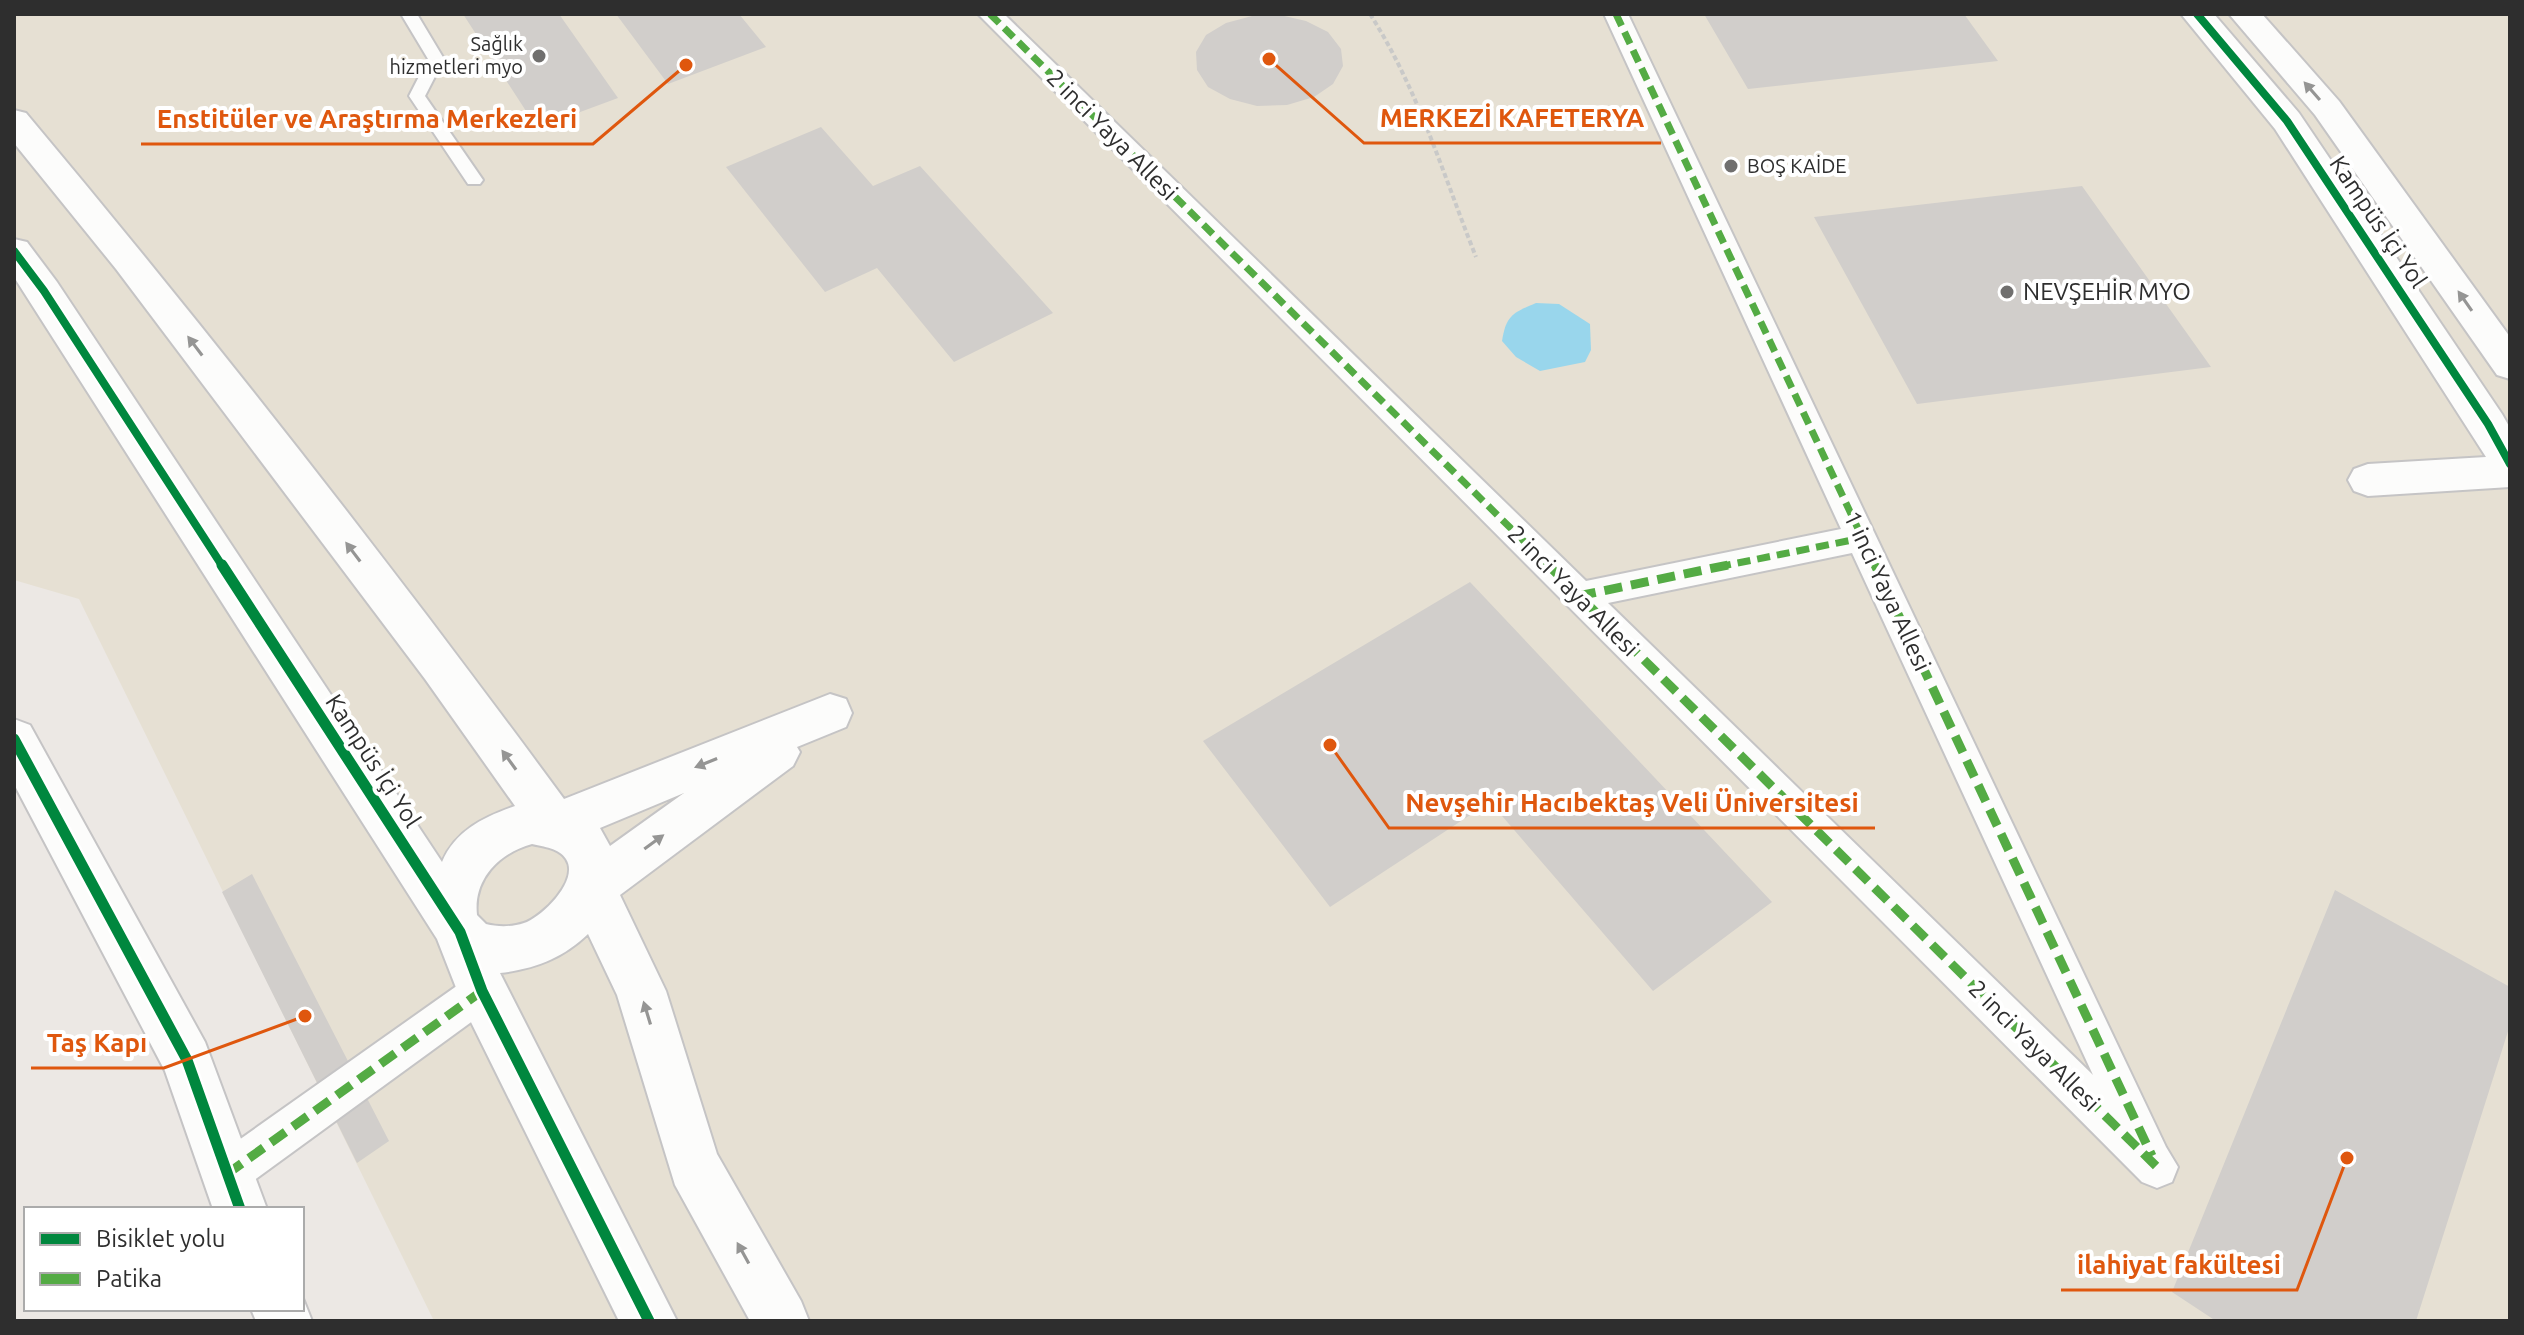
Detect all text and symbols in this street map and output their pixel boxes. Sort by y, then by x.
place label: Sağlık hizmetleri myo [390,32,523,78]
marker: Sağlık hizmetleri myo [530,47,548,65]
street label: 2 inci Yaya Allesi [1041,64,1183,206]
one-way arrow [2304,81,2321,101]
callout: MERKEZİ KAFETERYA [1364,93,1661,143]
callout: Enstitüler ve Araştırma Merkezleri [141,94,593,144]
text: MERKEZİ KAFETERYA [1380,103,1645,132]
text: Enstitüler ve Araştırma Merkezleri [157,104,577,134]
street label: Kampüs İçi Yol [2324,151,2432,293]
place label: BOŞ KAİDE [1747,154,1847,177]
marker: BOŞ KAİDE [1722,157,1740,175]
place label: NEVŞEHİR MYO [2023,278,2191,305]
marker: NEVŞEHİR MYO [1998,283,2016,301]
one-way arrow [2458,291,2473,312]
one-way arrow [188,335,204,356]
street label: 1 inci Yaya Allesi [1839,506,1936,675]
street label: 2 inci Yaya Allesi [1502,520,1644,662]
one-way arrow [346,542,362,562]
street label: Kampüs İçi Yol [320,689,426,832]
one-way arrow [502,750,517,771]
one-way arrow [694,757,718,770]
callout: Nevşehir Hacıbektaş Veli Üniversitesi [1389,778,1875,828]
text: Nevşehir Hacıbektaş Veli Üniversitesi [1405,788,1859,818]
one-way arrow [643,834,664,850]
street label: 2 inci Yaya Allesi [1963,975,2105,1117]
one-way arrow [641,1000,653,1024]
callout: Taş Kapı [31,1018,164,1068]
text: Taş Kapı [47,1028,147,1058]
legend [24,1207,304,1311]
text: Bisiklet yolu [96,1225,225,1252]
callout: ilahiyat fakültesi [2061,1240,2297,1290]
one-way arrow [736,1242,750,1264]
text: ilahiyat fakültesi [2077,1250,2281,1279]
text: Patika [96,1265,162,1292]

